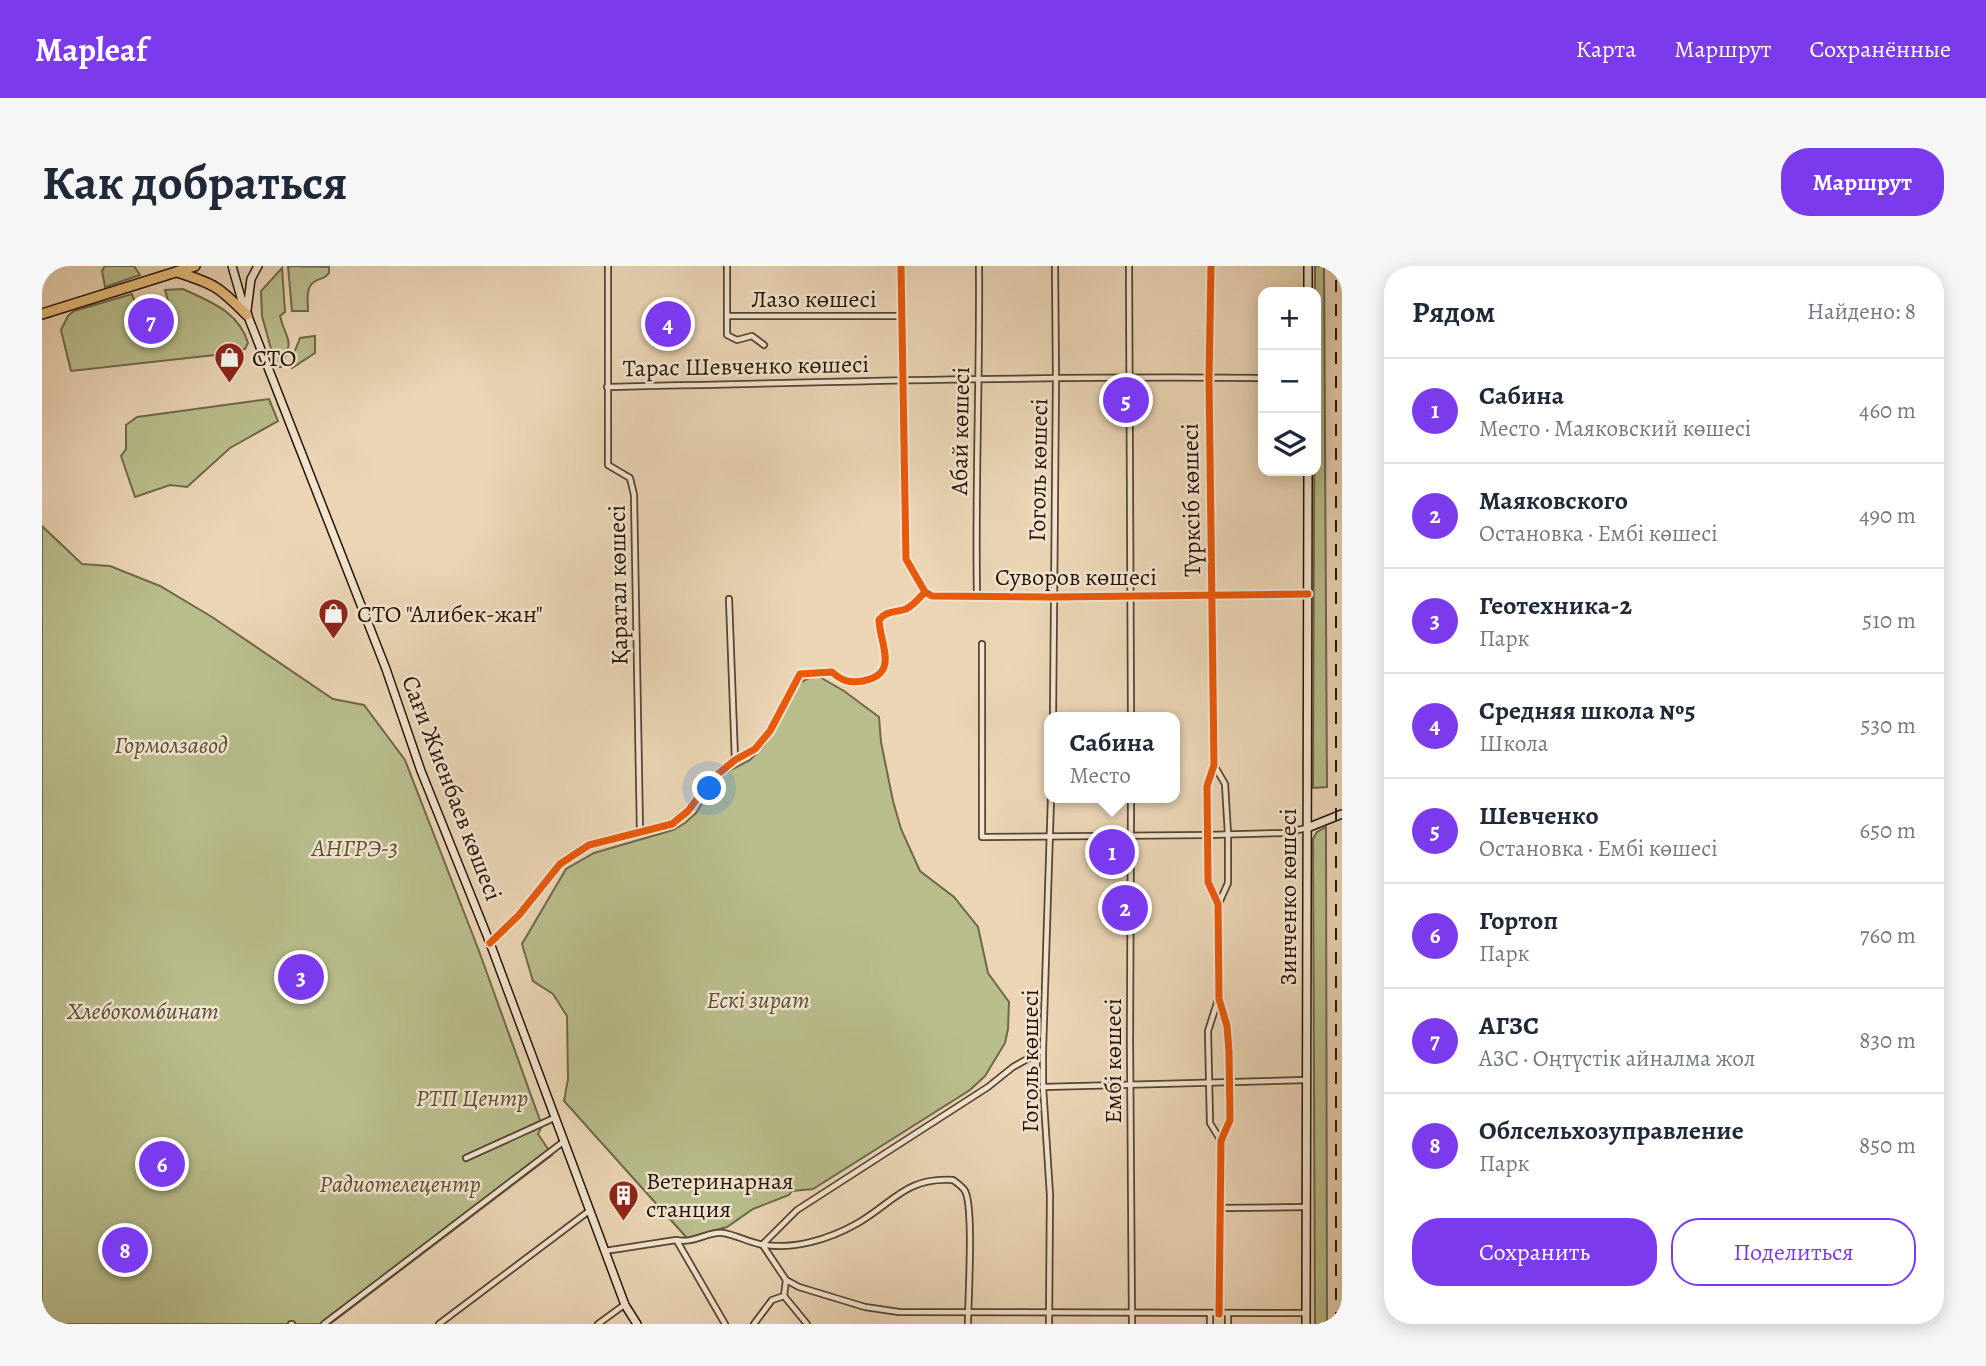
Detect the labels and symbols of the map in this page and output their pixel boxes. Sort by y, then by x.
street label: Лазо көшесі [751,283,877,315]
pin: 7 [128,295,174,347]
pin: 4 [645,298,691,350]
shop icon: СТО [212,341,246,385]
place label: СТО [252,342,296,374]
street label: Тарас Шевченко көшесі [623,348,869,384]
street label: Абай көшесі [943,367,977,496]
pin: 5 [1103,374,1149,426]
street label: Гоголь көшесі [1021,398,1055,542]
street label: Түрксіб көшесі [1174,423,1208,577]
street label: Қаратал көшесі [601,504,635,666]
street label: Суворов көшесі [995,561,1157,593]
shop icon: СТО "Алибек-жан" [317,597,351,641]
place label: СТО "Алибек-жан" [357,598,543,630]
street label: Сағи Жиенбаев көшесі [394,671,510,905]
park label: Гормолзавод [114,729,228,761]
your location [692,771,726,805]
street label: Зинченко көшесі [1272,808,1304,986]
pin: 1 [1089,826,1135,878]
park label: АНГРЭ-3 [310,832,398,864]
pin: 2 [1102,882,1148,934]
pin: 3 [278,951,324,1003]
park label: Ескі зират [706,984,810,1016]
street label: Гоголь көшесі [1014,989,1046,1133]
park label: Хлебокомбинат [66,995,219,1027]
street label: Ембі көшесі [1097,998,1129,1124]
park label: РТП Центр [416,1082,528,1114]
pin: 6 [139,1138,185,1190]
place label: Ветеринарная станция [646,1165,794,1225]
park label: Радиотелецентр [319,1168,481,1200]
building icon: Ветеринарная станция [606,1178,640,1222]
pin: 8 [102,1224,148,1276]

